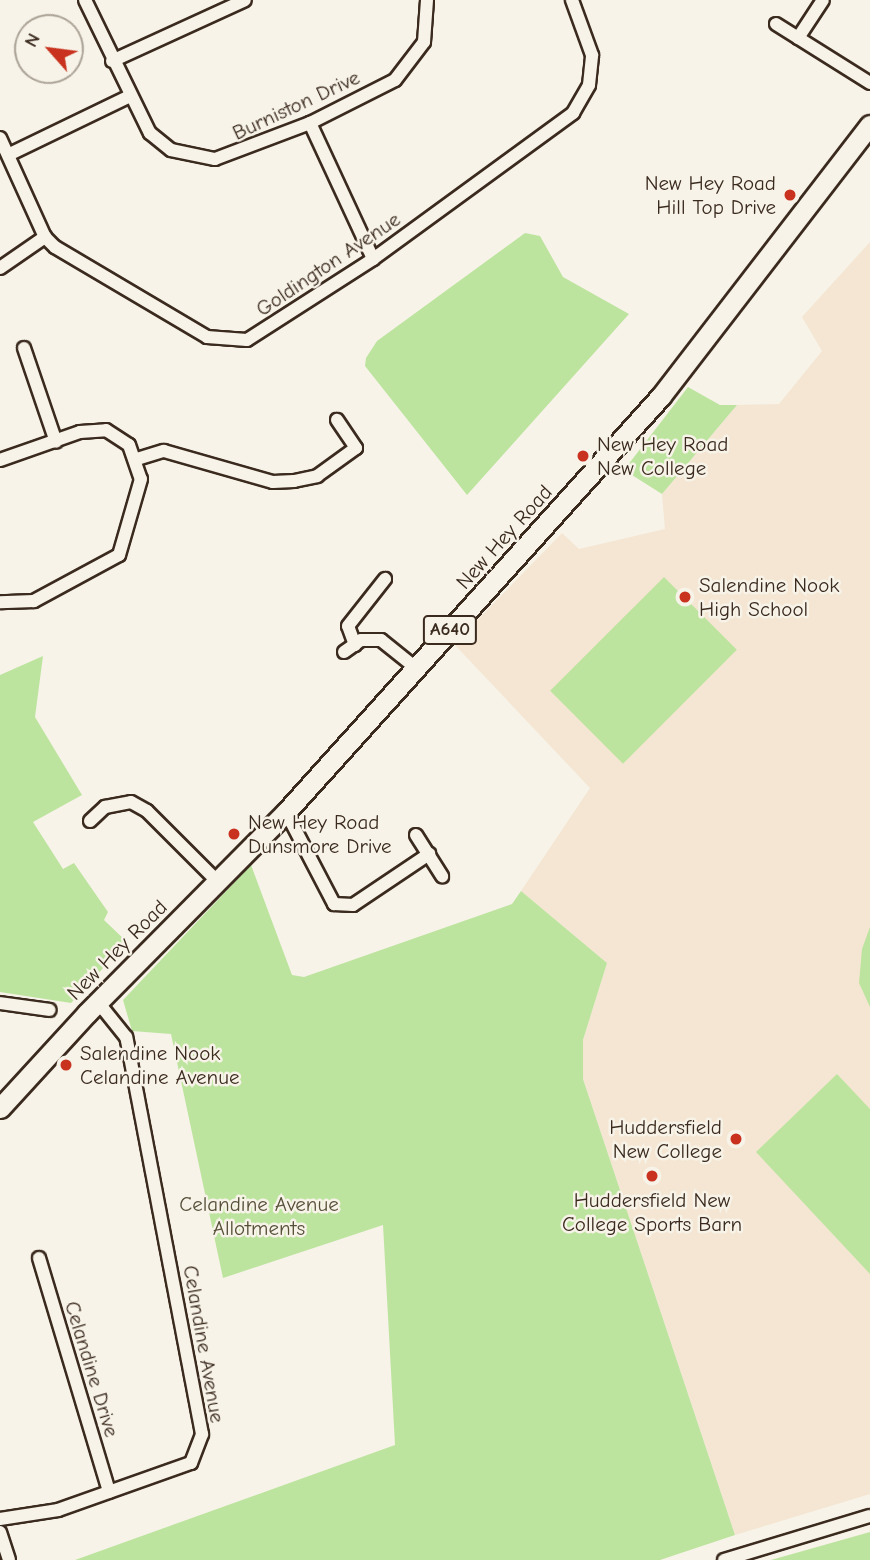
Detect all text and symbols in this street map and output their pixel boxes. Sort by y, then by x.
north arrow [14,14,84,84]
text: N [20,29,45,51]
street label: Burniston Drive [228,65,364,145]
place label: New Hey Road Hill Top Drive [645,170,776,220]
marker: New Hey Road Hill Top Drive [782,187,798,203]
street label: Goldington Avenue [251,206,405,322]
place label: New Hey Road New College [597,431,728,481]
marker: New Hey Road New College [575,448,591,464]
street label: New Hey Road [451,480,557,594]
place label: Salendine Nook High School [699,572,839,622]
marker: Salendine Nook High School [677,589,693,605]
road number: A640 [422,614,478,646]
place label: New Hey Road Dunsmore Drive [248,809,391,859]
marker: New Hey Road Dunsmore Drive [226,826,242,842]
street label: New Hey Road [62,895,172,1005]
place label: Salendine Nook Celandine Avenue [80,1040,239,1090]
marker: Salendine Nook Celandine Avenue [58,1057,74,1073]
place label: Huddersfield New College [609,1114,722,1164]
marker: Huddersfield New College [728,1131,744,1147]
marker: Huddersfield New College Sports Barn [644,1168,660,1184]
place label: Huddersfield New College Sports Barn [562,1187,742,1237]
park label: Celandine Avenue Allotments [179,1191,339,1241]
street label: Celandine Avenue [178,1263,230,1425]
street label: Celandine Drive [59,1298,125,1440]

